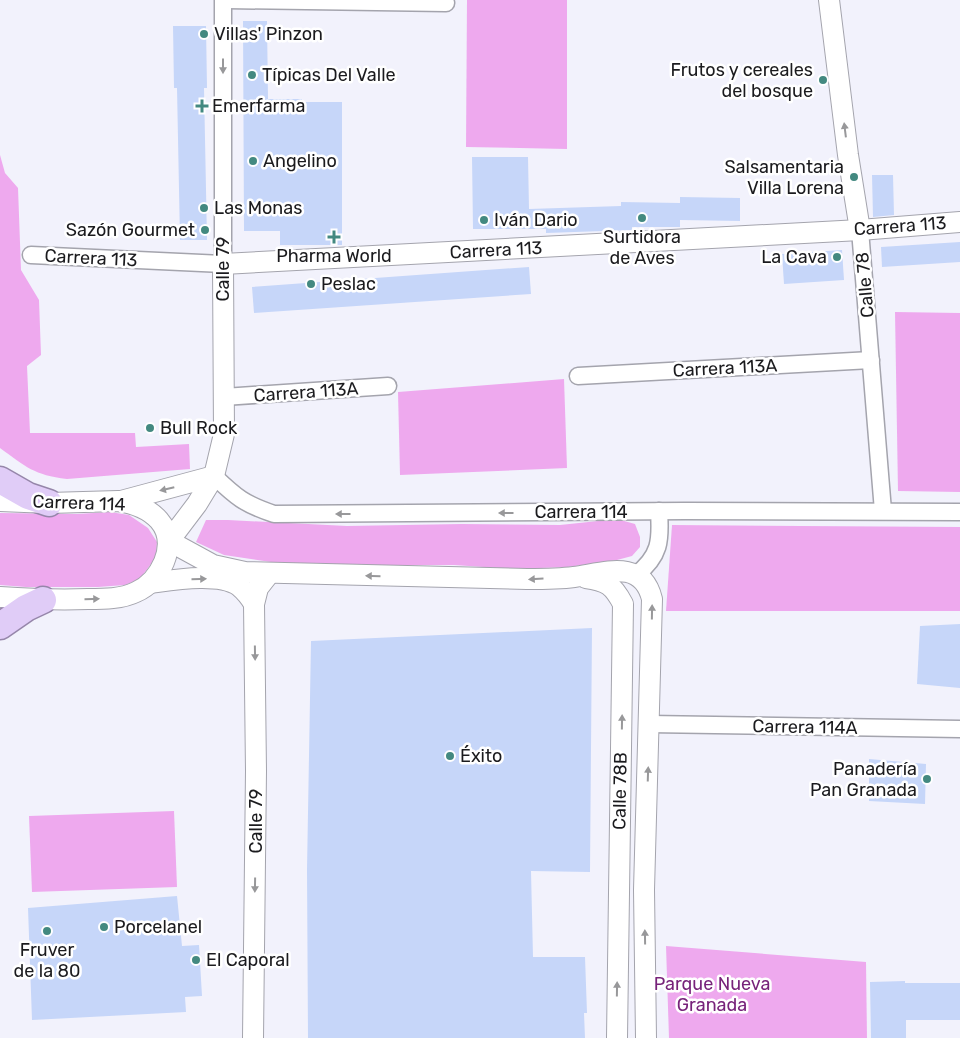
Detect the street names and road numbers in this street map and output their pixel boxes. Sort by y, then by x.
street label: Carrera 113 [853,212,947,240]
street label: Calle 79 [212,236,234,302]
street label: Carrera 113 [449,237,543,263]
street label: Carrera 113 [44,245,138,271]
street label: Calle 78 [851,251,879,319]
street label: Carrera 113A [672,354,778,382]
street label: Carrera 113A [253,377,359,407]
street label: Carrera 114 [32,490,126,516]
street label: Carrera 114 [534,501,628,523]
street label: Carrera 114A [752,715,858,739]
street label: Calle 78B [608,752,632,830]
street label: Calle 79 [245,788,267,854]

